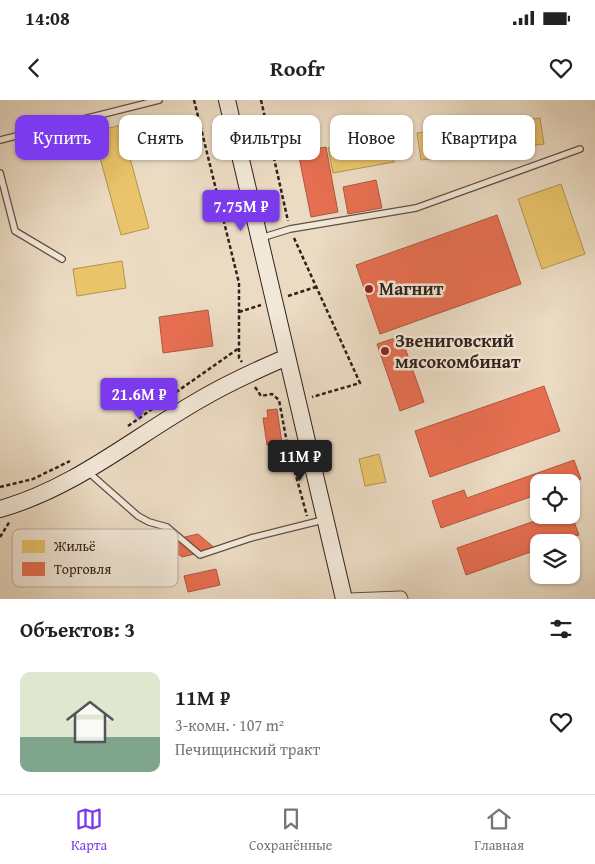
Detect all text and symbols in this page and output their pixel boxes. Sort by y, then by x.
text: 14:08 [25,4,70,32]
text: Roofr [270,52,325,84]
icon: back [20,54,48,82]
icon: heart [547,54,575,82]
chip: Купить [15,115,109,160]
chip: Снять [119,115,202,160]
chip: Фильтры [212,115,320,160]
chip: Новое [330,115,413,160]
chip: Квартира [423,115,535,160]
pin: 7.75M ₽ [195,190,287,232]
text: 7.75M ₽ [214,194,268,218]
place label: Магнит [379,275,444,302]
marker: Магнит [363,283,375,295]
place label: Звениговский мясокомбинат [395,327,521,375]
marker: Звениговский мясокомбинат [379,345,391,357]
pin: 21.6M ₽ [93,378,185,420]
text: 21.6M ₽ [112,382,166,406]
pin: 11M ₽ [265,440,335,482]
text: 11M ₽ [279,444,321,468]
map controls [530,474,580,584]
button: locate [530,474,580,524]
legend [12,529,178,587]
button: layers [530,534,580,584]
text: Жильё [53,536,96,556]
text: Торговля [54,559,111,579]
text: Объектов: 3 [20,614,135,645]
icon: filters [547,615,575,643]
text: 11M ₽ [175,682,230,713]
icon: home [60,692,120,752]
icon: heart [547,708,575,736]
text: 3-комн. · 107 m² [175,713,284,737]
text: Печищинский тракт [175,737,320,761]
tab: Карта [71,805,107,855]
tab: Сохранённые [249,805,332,855]
tab: Главная [474,805,524,855]

